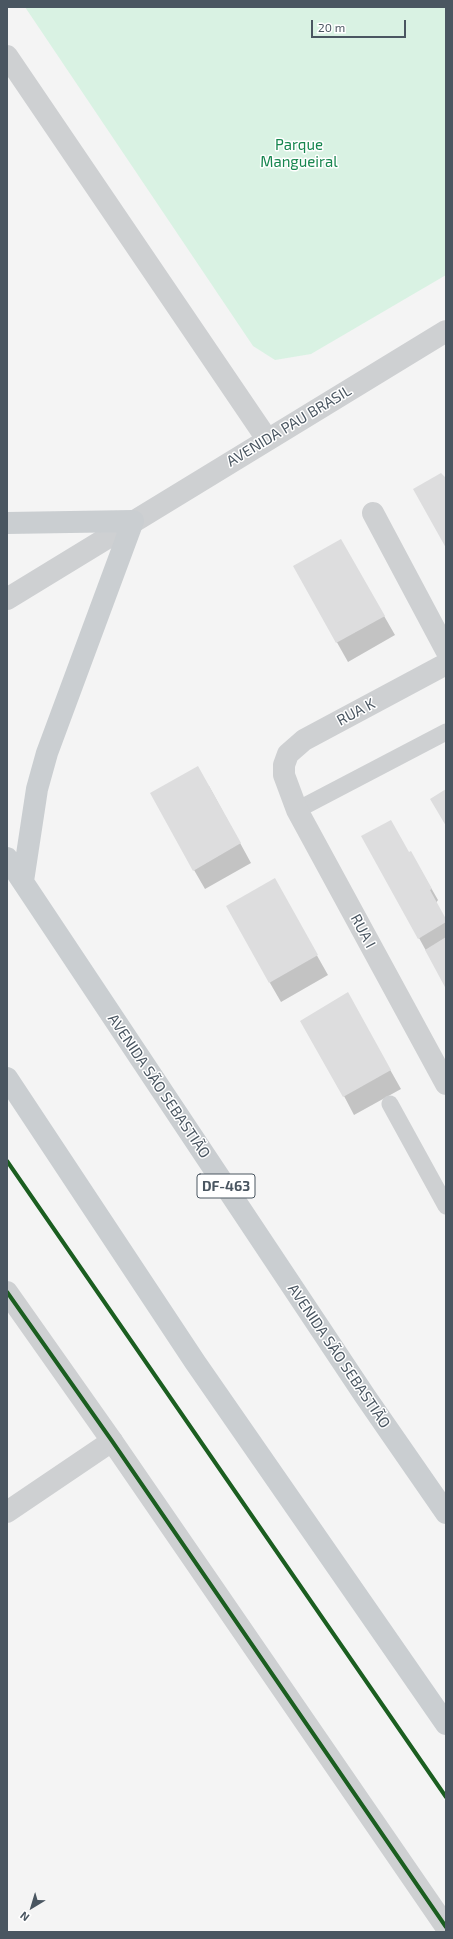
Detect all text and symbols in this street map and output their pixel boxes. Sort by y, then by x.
scale bar [313,12,408,38]
text: 20 m [318,20,345,34]
park label: Parque Mangueiral [260,136,338,171]
street label: AVENIDA PAU BRASIL [223,382,355,470]
street label: RUA K [334,694,378,730]
street label: RUA I [347,911,379,951]
street label: AVENIDA SÃO SEBASTIÃO [104,1010,214,1162]
road number: DF-463 [197,1174,255,1198]
street label: AVENIDA SÃO SEBASTIÃO [284,1280,394,1432]
north arrow [12,1887,52,1927]
text: N [17,1909,31,1924]

